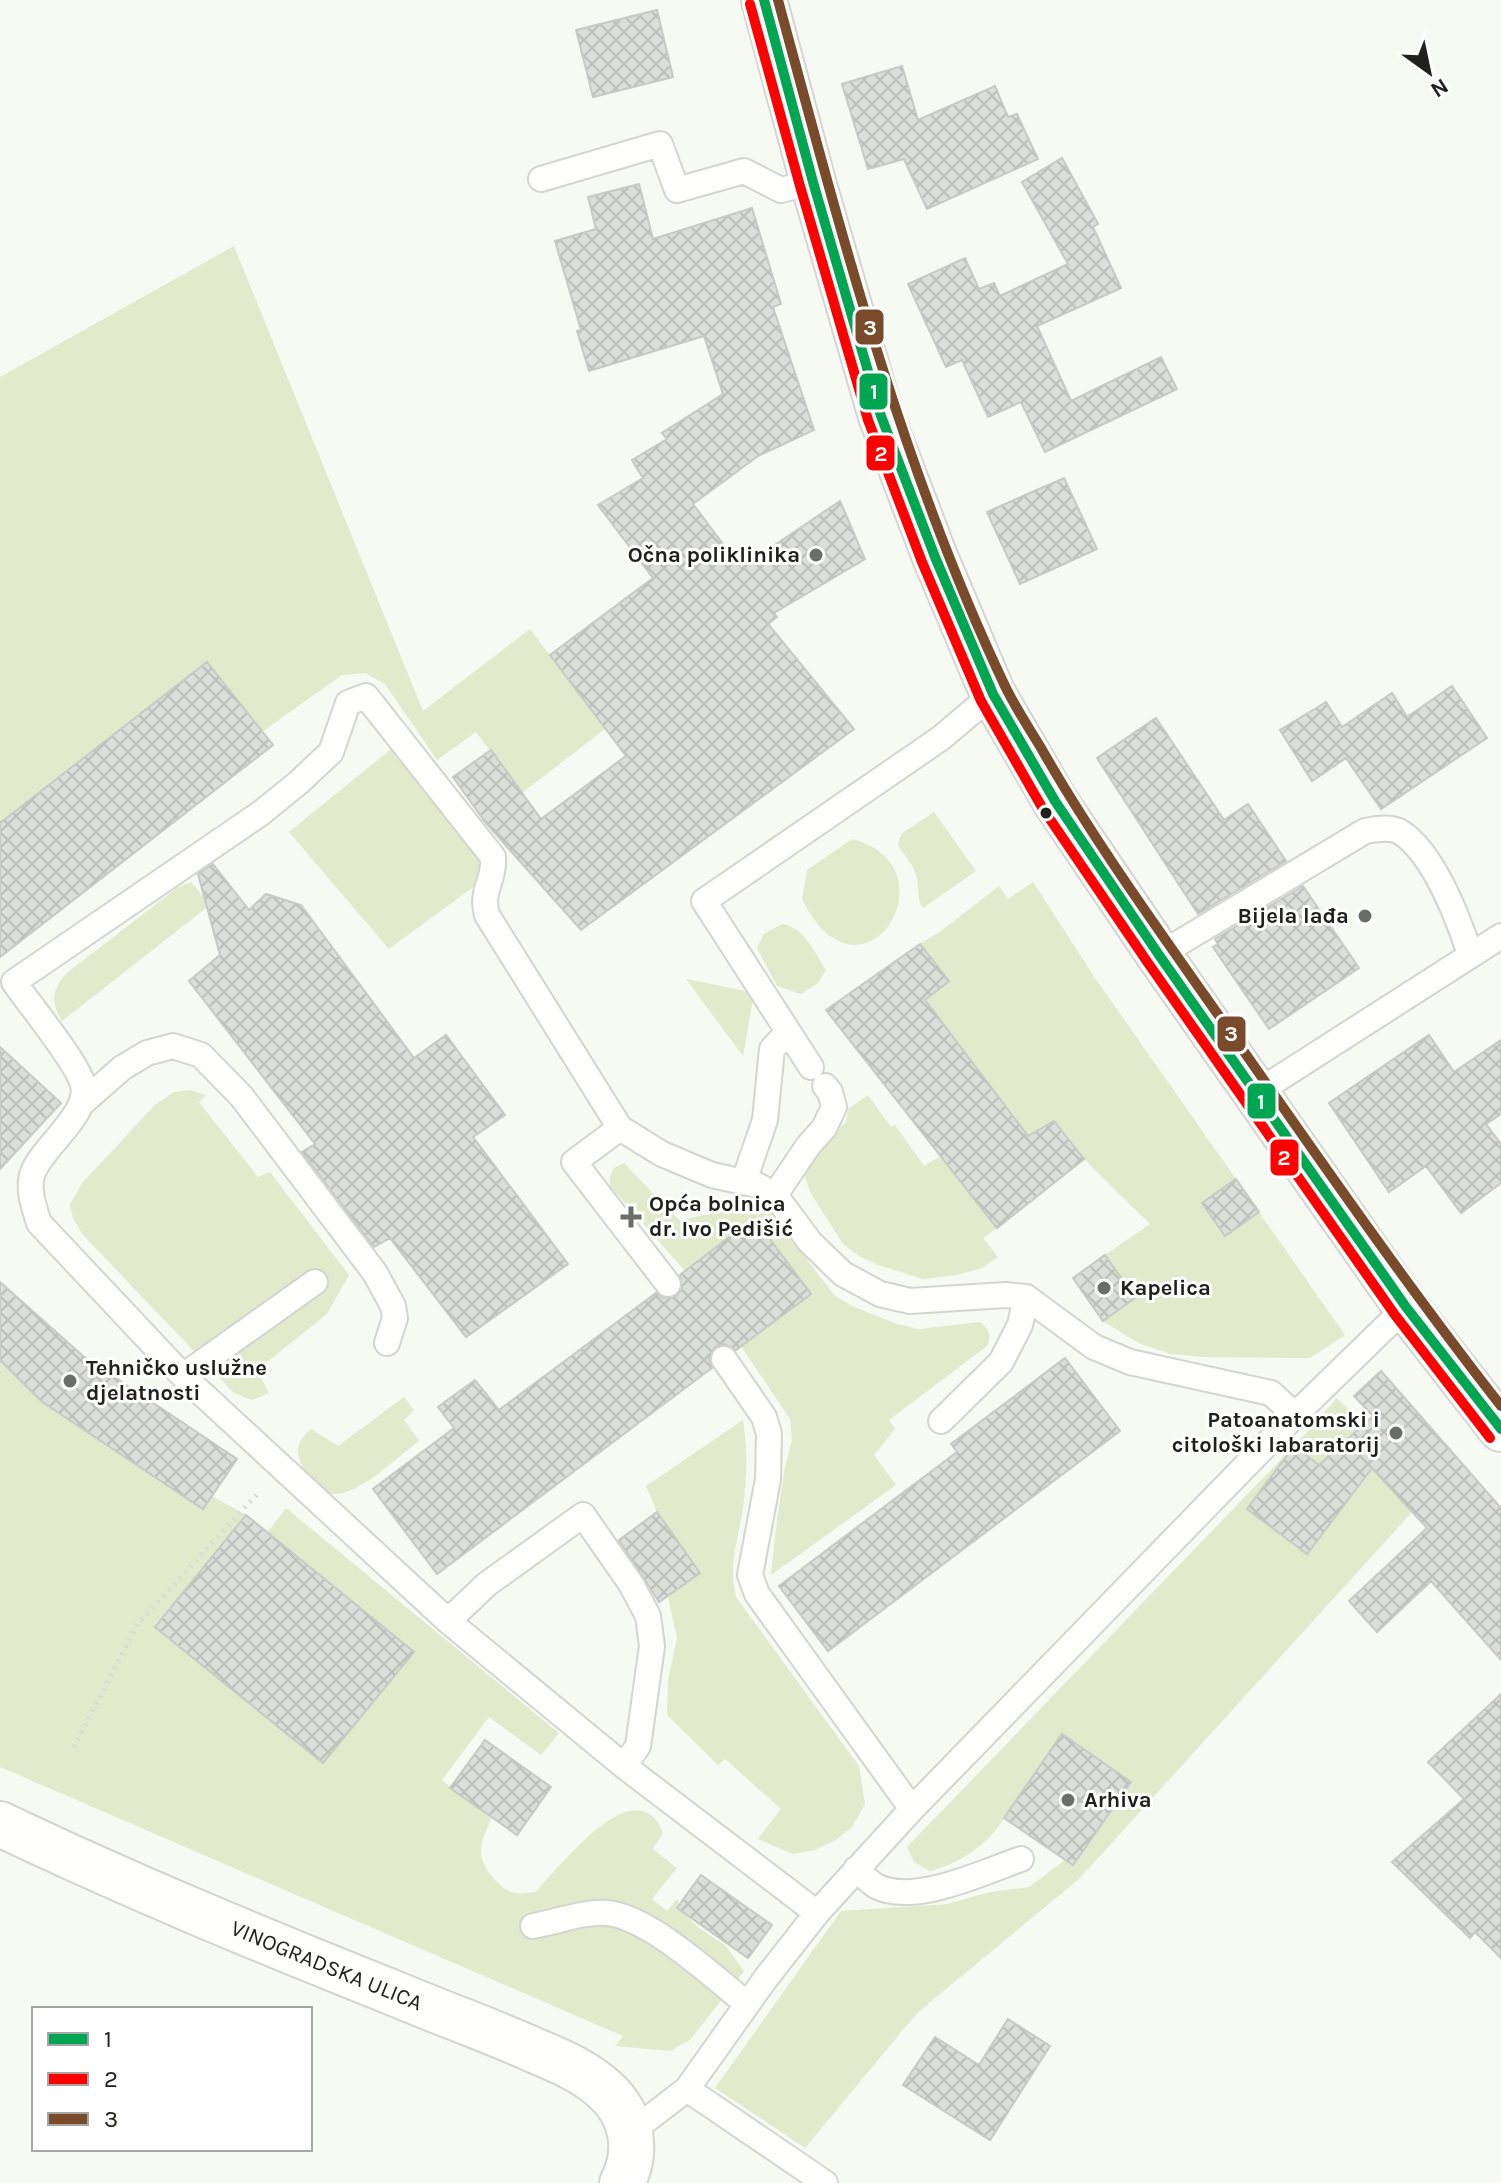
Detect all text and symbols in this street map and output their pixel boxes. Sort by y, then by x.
north arrow [1389,32,1469,112]
text: N [1426,73,1453,103]
line badge: 3 [854,308,885,346]
text: 3 [863,315,877,341]
line badge: 1 [858,372,889,411]
text: 1 [870,379,878,405]
line badge: 2 [865,434,896,472]
text: 2 [874,441,888,467]
place label: Očna poliklinika [628,542,800,568]
marker: Očna poliklinika [807,546,825,564]
unlabelled marker [1038,805,1054,821]
place label: Bijela lađa [1237,903,1349,929]
marker: Bijela lađa [1356,907,1374,925]
line badge: 3 [1216,1015,1247,1053]
text: 3 [1224,1021,1238,1047]
line badge: 1 [1246,1082,1277,1120]
text: 1 [1257,1089,1265,1115]
line badge: 2 [1269,1138,1300,1177]
text: 2 [1277,1145,1291,1171]
place label: Opća bolnica dr. Ivo Pedišić [649,1191,793,1242]
marker: Opća bolnica dr. Ivo Pedišić [620,1206,642,1228]
place label: Kapelica [1120,1275,1211,1301]
marker: Kapelica [1095,1279,1113,1297]
place label: Tehničko uslužne djelatnosti [86,1355,267,1406]
marker: Tehničko uslužne djelatnosti [61,1372,79,1390]
place label: Patoanatomski i citološki labaratorij [1172,1407,1380,1458]
marker: Patoanatomski i citološki labaratorij [1387,1424,1405,1442]
place label: Arhiva [1084,1787,1152,1813]
marker: Arhiva [1059,1791,1077,1809]
street label: VINOGRADSKA ULICA [227,1915,426,2016]
legend [32,2007,312,2151]
text: 1 [104,2025,112,2053]
text: 2 [104,2065,118,2093]
text: 3 [104,2105,118,2133]

